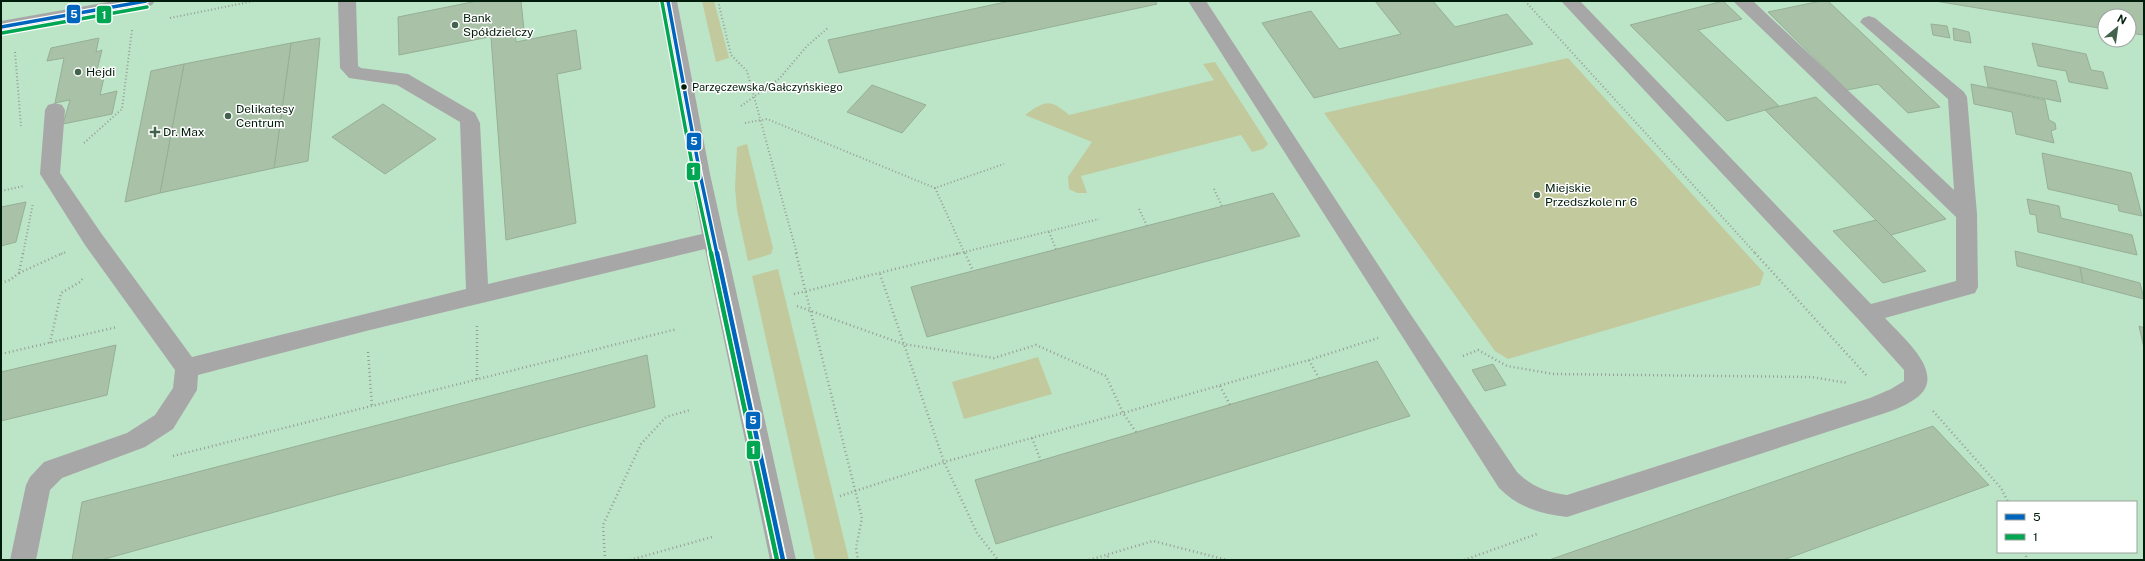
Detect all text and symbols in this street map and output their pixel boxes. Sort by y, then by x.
line badge: 5 [66,4,81,24]
line badge: 1 [96,5,112,24]
text: 5 [70,8,78,20]
north arrow [2097,8,2137,48]
text: 1 [102,9,106,21]
place label: Bank Spółdzielczy [463,11,534,39]
text: N [2115,12,2129,27]
marker: Bank Spółdzielczy [450,20,460,30]
place label: Hejdi [86,65,115,79]
marker: Hejdi [73,67,83,77]
place label: Parzęczewska/Gałczyńskiego [692,81,843,93]
marker: Parzęczewska/Gałczyńskiego [679,82,689,92]
place label: Delikatesy Centrum [236,102,295,130]
marker: Delikatesy Centrum [223,111,233,121]
place label: Dr. Max [163,125,205,139]
marker: Dr. Max [150,127,160,137]
line badge: 5 [686,132,702,151]
text: 5 [690,135,698,147]
line badge: 1 [686,162,701,181]
text: 1 [691,165,695,177]
place label: Miejskie Przedszkole nr 6 [1545,181,1637,209]
marker: Miejskie Przedszkole nr 6 [1532,190,1542,200]
line badge: 5 [745,411,761,430]
text: 5 [749,414,757,426]
line badge: 1 [746,440,761,460]
text: 1 [751,444,755,456]
legend [1997,501,2137,553]
text: 5 [2033,510,2041,524]
text: 1 [2033,530,2038,544]

